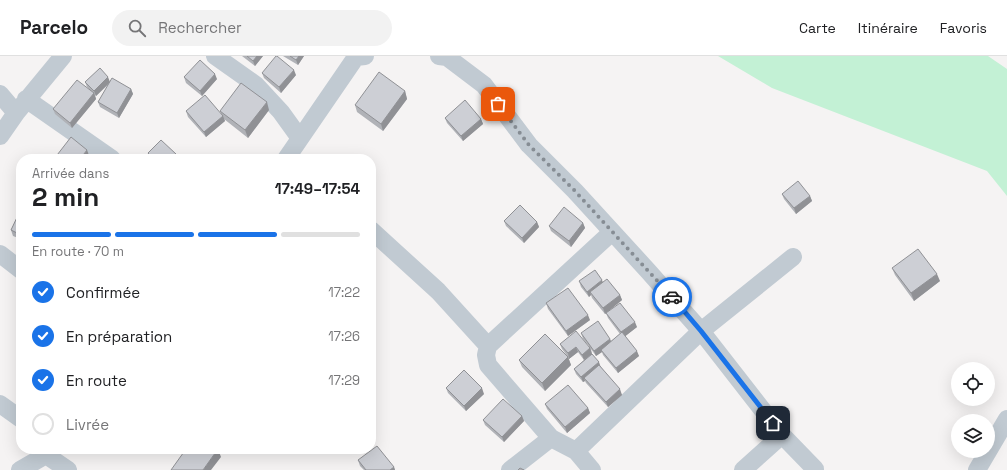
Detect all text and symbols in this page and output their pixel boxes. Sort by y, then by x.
search box [112,10,392,46]
text: Parcelo [20,15,88,40]
icon: search [126,17,148,39]
text: Rechercher [158,18,242,37]
text: Carte [799,19,836,37]
text: Itinéraire [858,19,918,37]
text: Favoris [940,19,987,37]
pin [481,87,515,121]
icon: bag [487,93,509,115]
text: Arrivée dans [32,165,109,182]
text: 17:49–17:54 [275,179,360,198]
text: 2 min [32,180,99,214]
text: En route · 70 m [32,243,124,260]
courier [652,277,692,317]
icon: check [32,281,54,303]
text: Confirmée [66,283,140,302]
text: 17:22 [328,284,360,301]
icon: car [661,286,683,308]
icon: check [32,325,54,347]
text: En préparation [66,327,172,346]
text: 17:26 [328,328,360,345]
map controls [951,362,995,458]
button: locate [951,362,995,406]
icon: check [32,369,54,391]
text: En route [66,371,127,390]
text: 17:29 [328,372,360,389]
pin [756,406,790,440]
icon: home [762,412,784,434]
button: layers [951,414,995,458]
text: Livrée [66,415,109,434]

